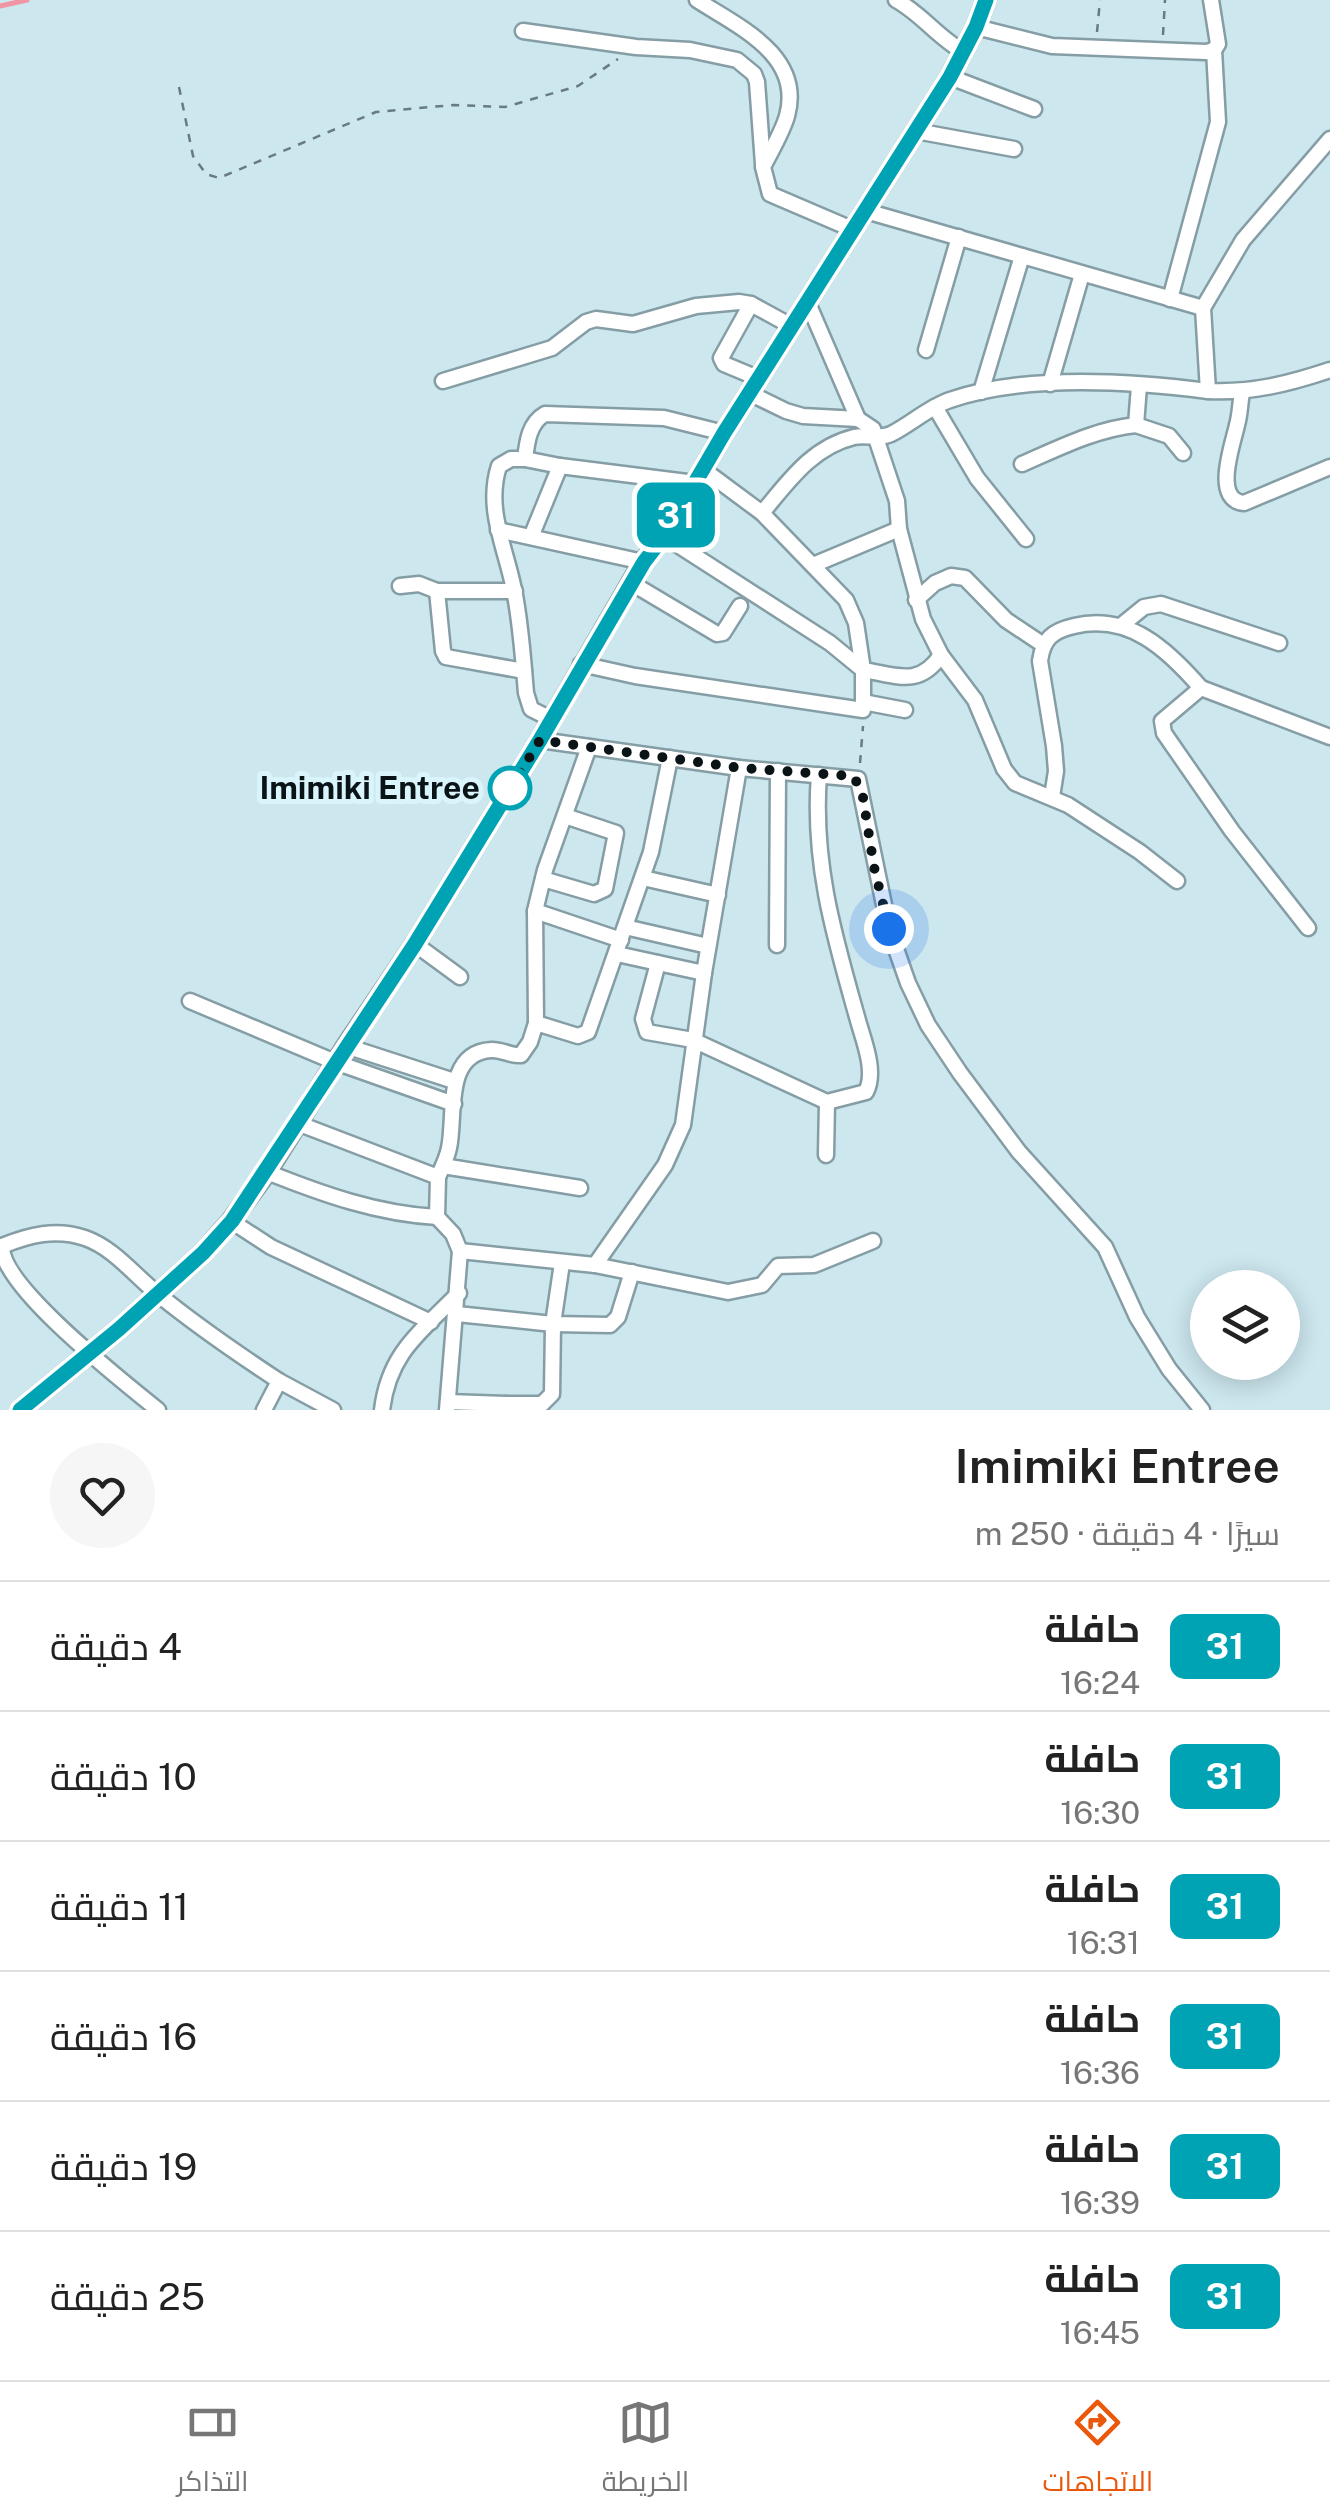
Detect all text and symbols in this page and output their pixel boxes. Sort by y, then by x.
line badge: 31 [631,482,721,548]
text: 31 [657,495,695,536]
marker: Imimiki Entree [489,767,531,809]
place label: Imimiki Entree [259,769,480,806]
your location [864,904,914,954]
map controls [1190,1270,1300,1380]
button: layers [1190,1270,1300,1380]
text: Imimiki Entree [955,1437,1280,1494]
button: heart [50,1443,155,1548]
text: سيرًا · 4 دقيقة · 250 m [975,1515,1280,1552]
text: حافلة [1044,1606,1140,1651]
text: 4 دقيقة [50,1624,182,1669]
text: 31 [1206,1626,1244,1667]
text: 16:24 [1060,1664,1140,1701]
text: حافلة [1044,1736,1140,1781]
text: 10 دقيقة [50,1754,197,1799]
text: 31 [1206,1756,1244,1797]
text: 16:30 [1060,1794,1140,1831]
text: حافلة [1044,1866,1140,1911]
text: 11 دقيقة [50,1884,189,1929]
text: 31 [1206,1886,1244,1927]
text: 16:31 [1067,1924,1140,1961]
text: حافلة [1044,1996,1140,2041]
text: 16 دقيقة [50,2014,197,2059]
text: 31 [1206,2016,1244,2057]
text: 16:36 [1060,2054,1140,2091]
text: حافلة [1044,2126,1140,2171]
text: 19 دقيقة [50,2144,197,2189]
text: 31 [1206,2146,1244,2187]
text: 16:39 [1060,2184,1140,2221]
text: حافلة [1044,2256,1140,2301]
text: 25 دقيقة [50,2274,205,2319]
text: 31 [1206,2276,1244,2317]
text: 16:45 [1060,2314,1140,2351]
tab: التذاكر [177,2395,249,2507]
tab: الخريطة [602,2395,689,2507]
tab: الاتجاهات [1043,2395,1153,2507]

